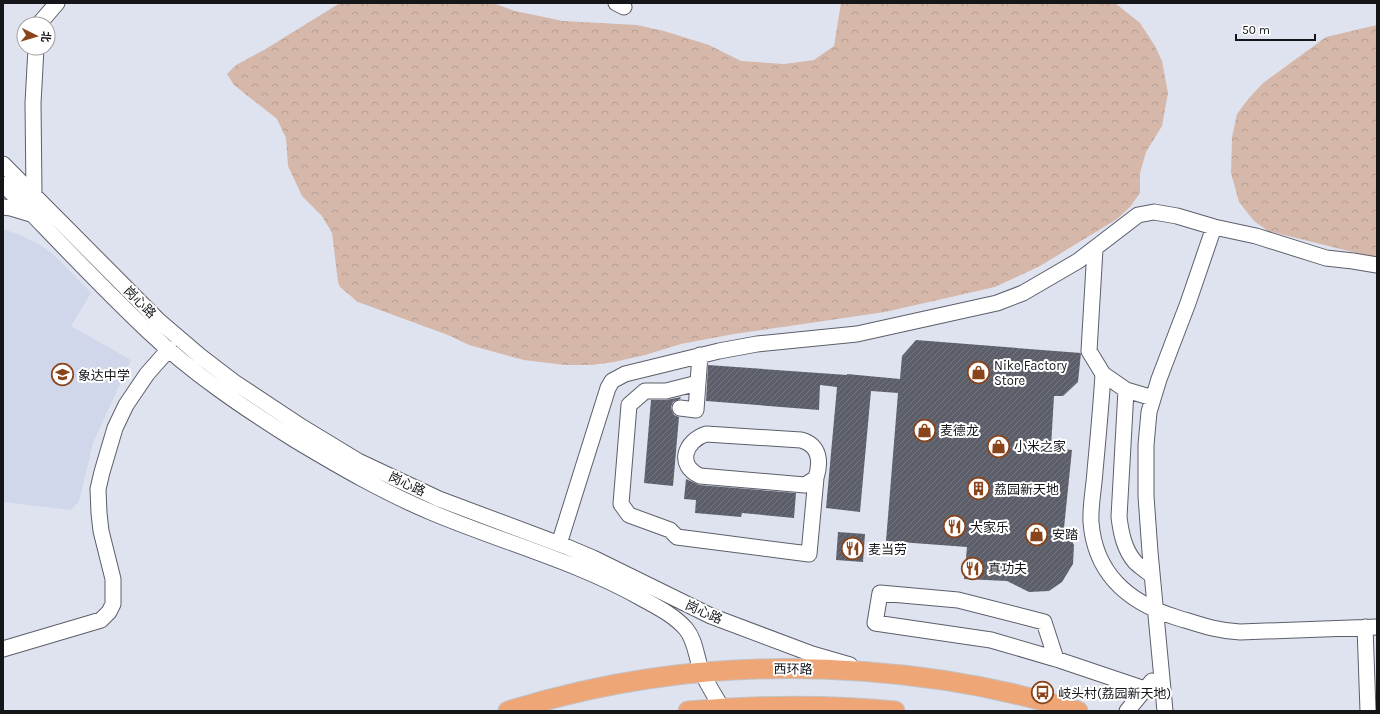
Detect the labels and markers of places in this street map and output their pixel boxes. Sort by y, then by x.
place label: Nike Factory Store [994,358,1067,388]
shop icon: Nike Factory Store [966,359,992,385]
school or university icon: 象达中学 [50,362,76,388]
place label: 象达中学 [78,368,130,383]
shop icon: 麦德龙 [911,417,937,443]
place label: 麦德龙 [940,423,979,438]
shop icon: 小米之家 [985,433,1011,459]
place label: 小米之家 [1014,439,1066,454]
building icon: 荔园新天地 [966,476,992,502]
place label: 荔园新天地 [994,482,1059,497]
restaurant icon: 大家乐 [942,514,968,540]
place label: 大家乐 [970,520,1009,535]
shop icon: 安踏 [1023,521,1049,547]
place label: 安踏 [1052,527,1078,542]
restaurant icon: 麦当劳 [839,536,865,562]
place label: 麦当劳 [868,542,907,557]
restaurant icon: 真功夫 [960,555,986,581]
place label: 真功夫 [988,561,1027,576]
bus stop icon: 岐头村(荔园新天地) [1029,680,1055,706]
place label: 岐头村(荔园新天地) [1058,686,1171,701]

